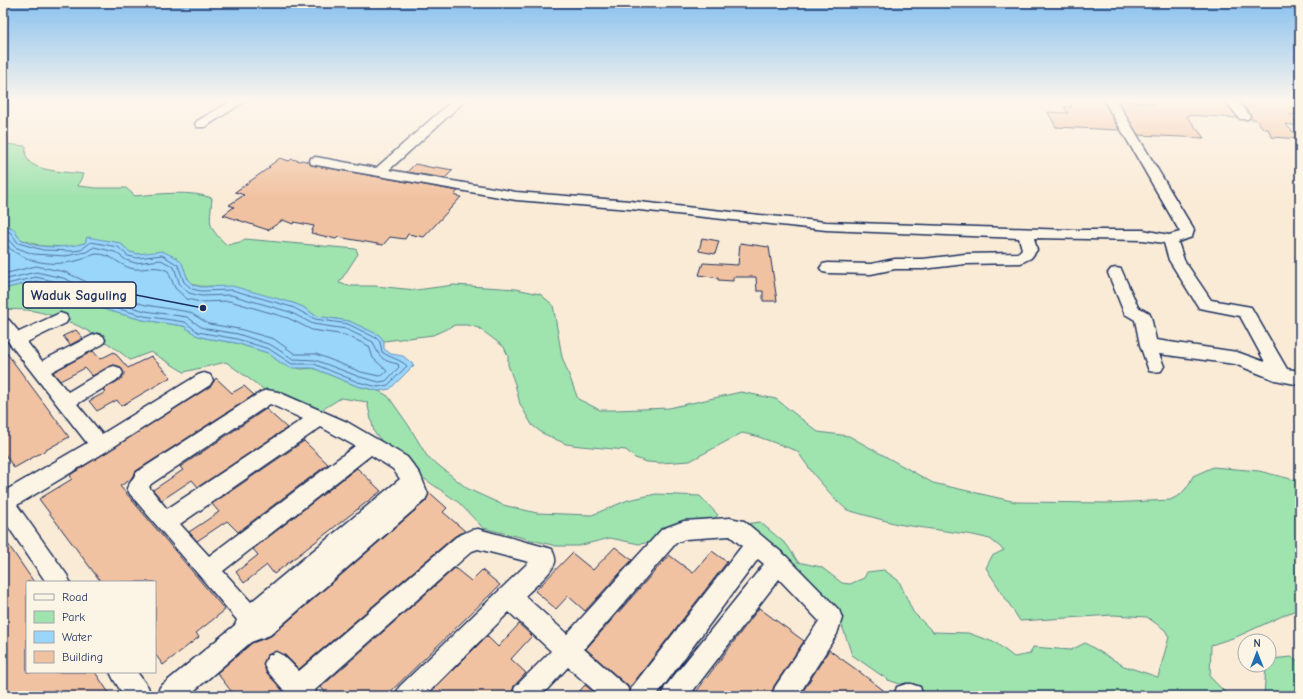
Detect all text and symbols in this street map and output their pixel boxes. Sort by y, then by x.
callout: Waduk Saguling [23,282,136,308]
text: Waduk Saguling [31,287,127,304]
legend [26,581,156,673]
text: Road [62,590,88,604]
text: Park [62,610,85,624]
text: Water [62,630,92,644]
north arrow [1237,633,1277,673]
text: N [1253,637,1261,650]
text: Building [62,650,103,664]

